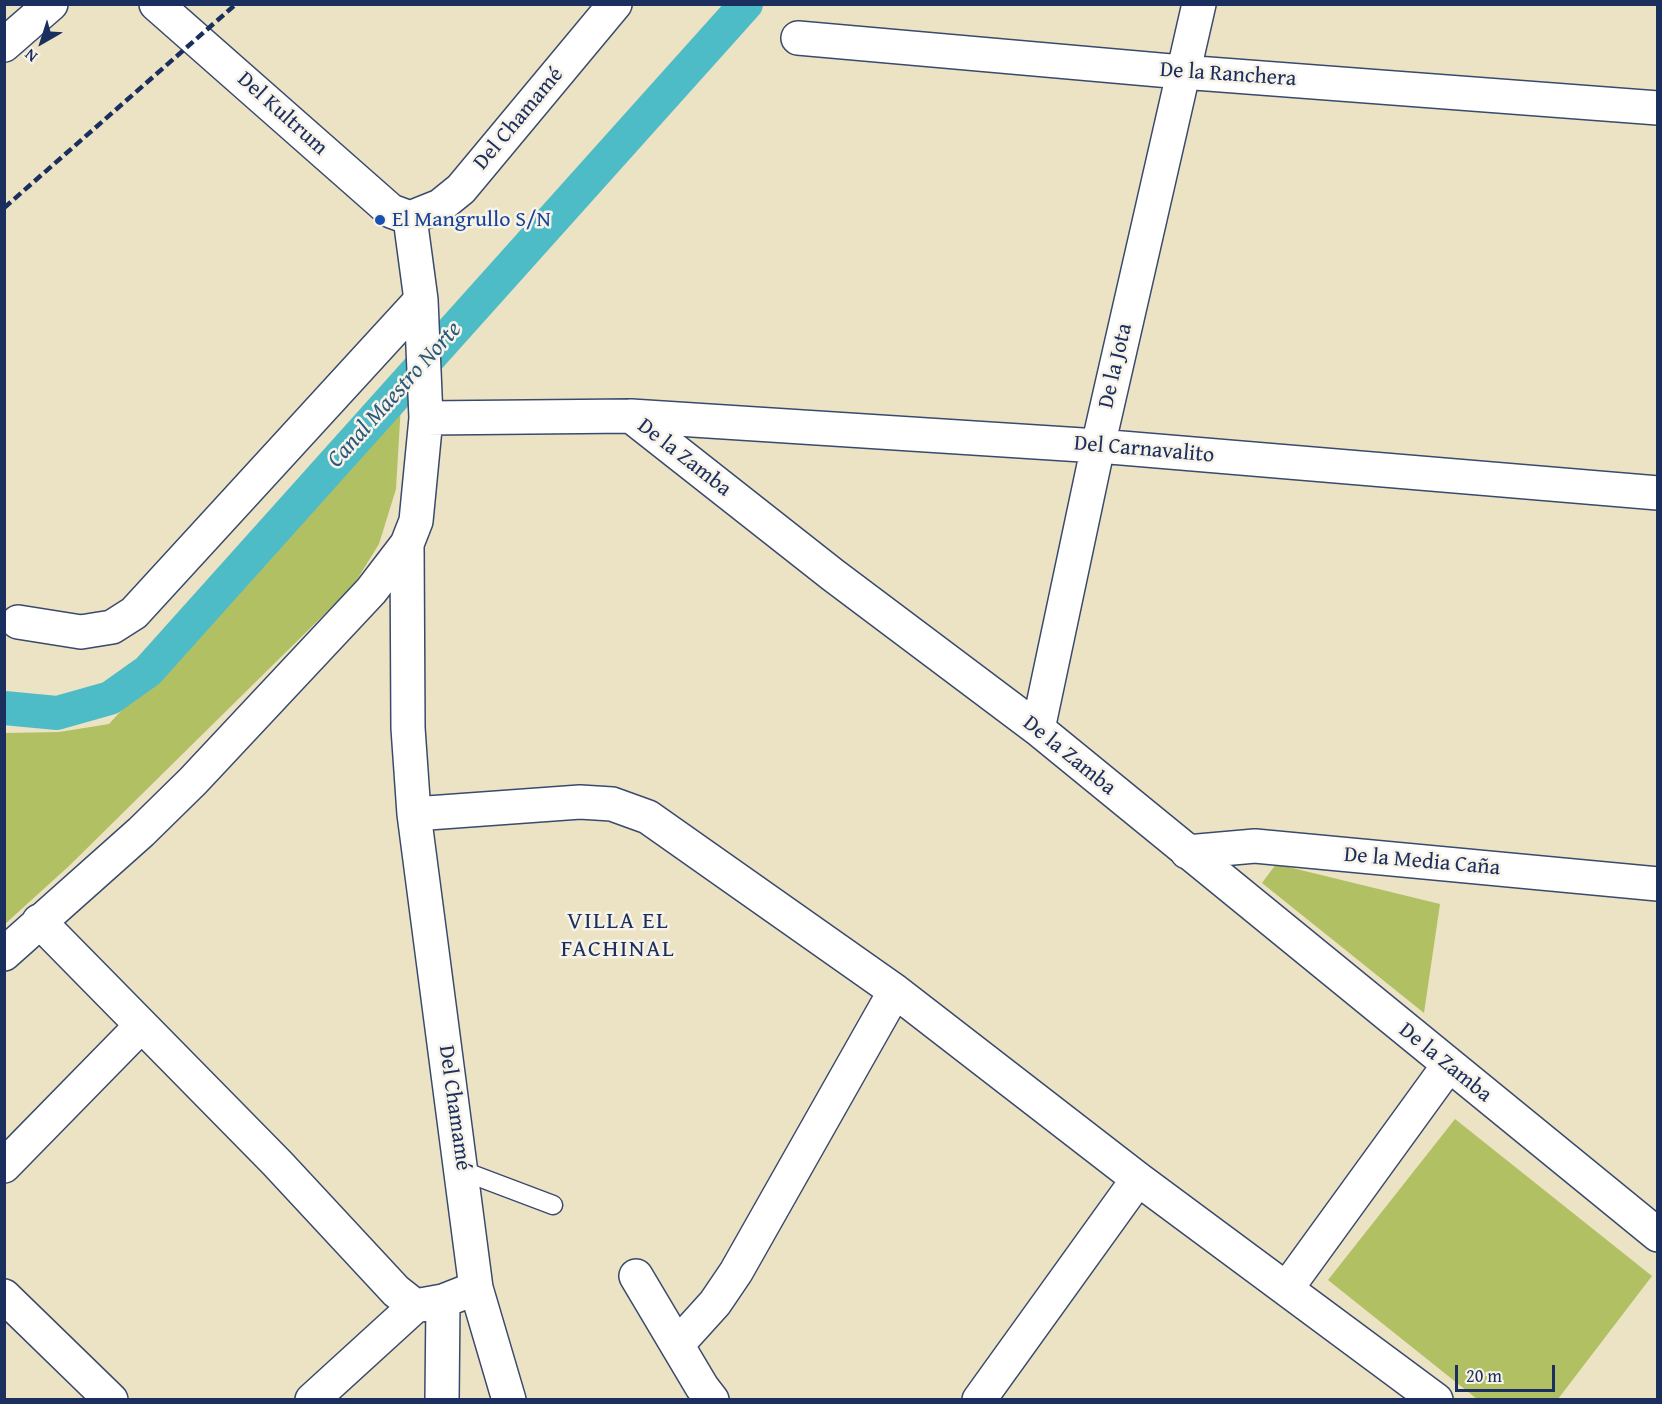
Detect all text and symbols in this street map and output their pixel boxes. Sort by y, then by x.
north arrow [12,12,72,72]
text: N [19,43,42,69]
street label: De la Ranchera [1159,57,1297,93]
street label: Del Chamamé [468,62,570,176]
street label: Del Kultrum [231,67,333,161]
place label: El Mangrullo S/N [392,207,551,233]
marker: El Mangrullo S/N [373,213,387,227]
water label: Canal Maestro Norte [322,316,468,474]
street label: De la Jota [1093,321,1139,411]
street label: De la Zamba [632,413,736,503]
street label: Del Carnavalito [1073,431,1215,469]
street label: De la Zamba [1017,711,1121,801]
street label: De la Media Caña [1343,842,1501,882]
district label: VILLA EL FACHINAL [561,908,675,964]
street label: De la Zamba [1393,1018,1497,1108]
street label: Del Chamamé [432,1044,476,1172]
scale bar [1458,1353,1558,1391]
text: 20 m [1466,1362,1502,1389]

